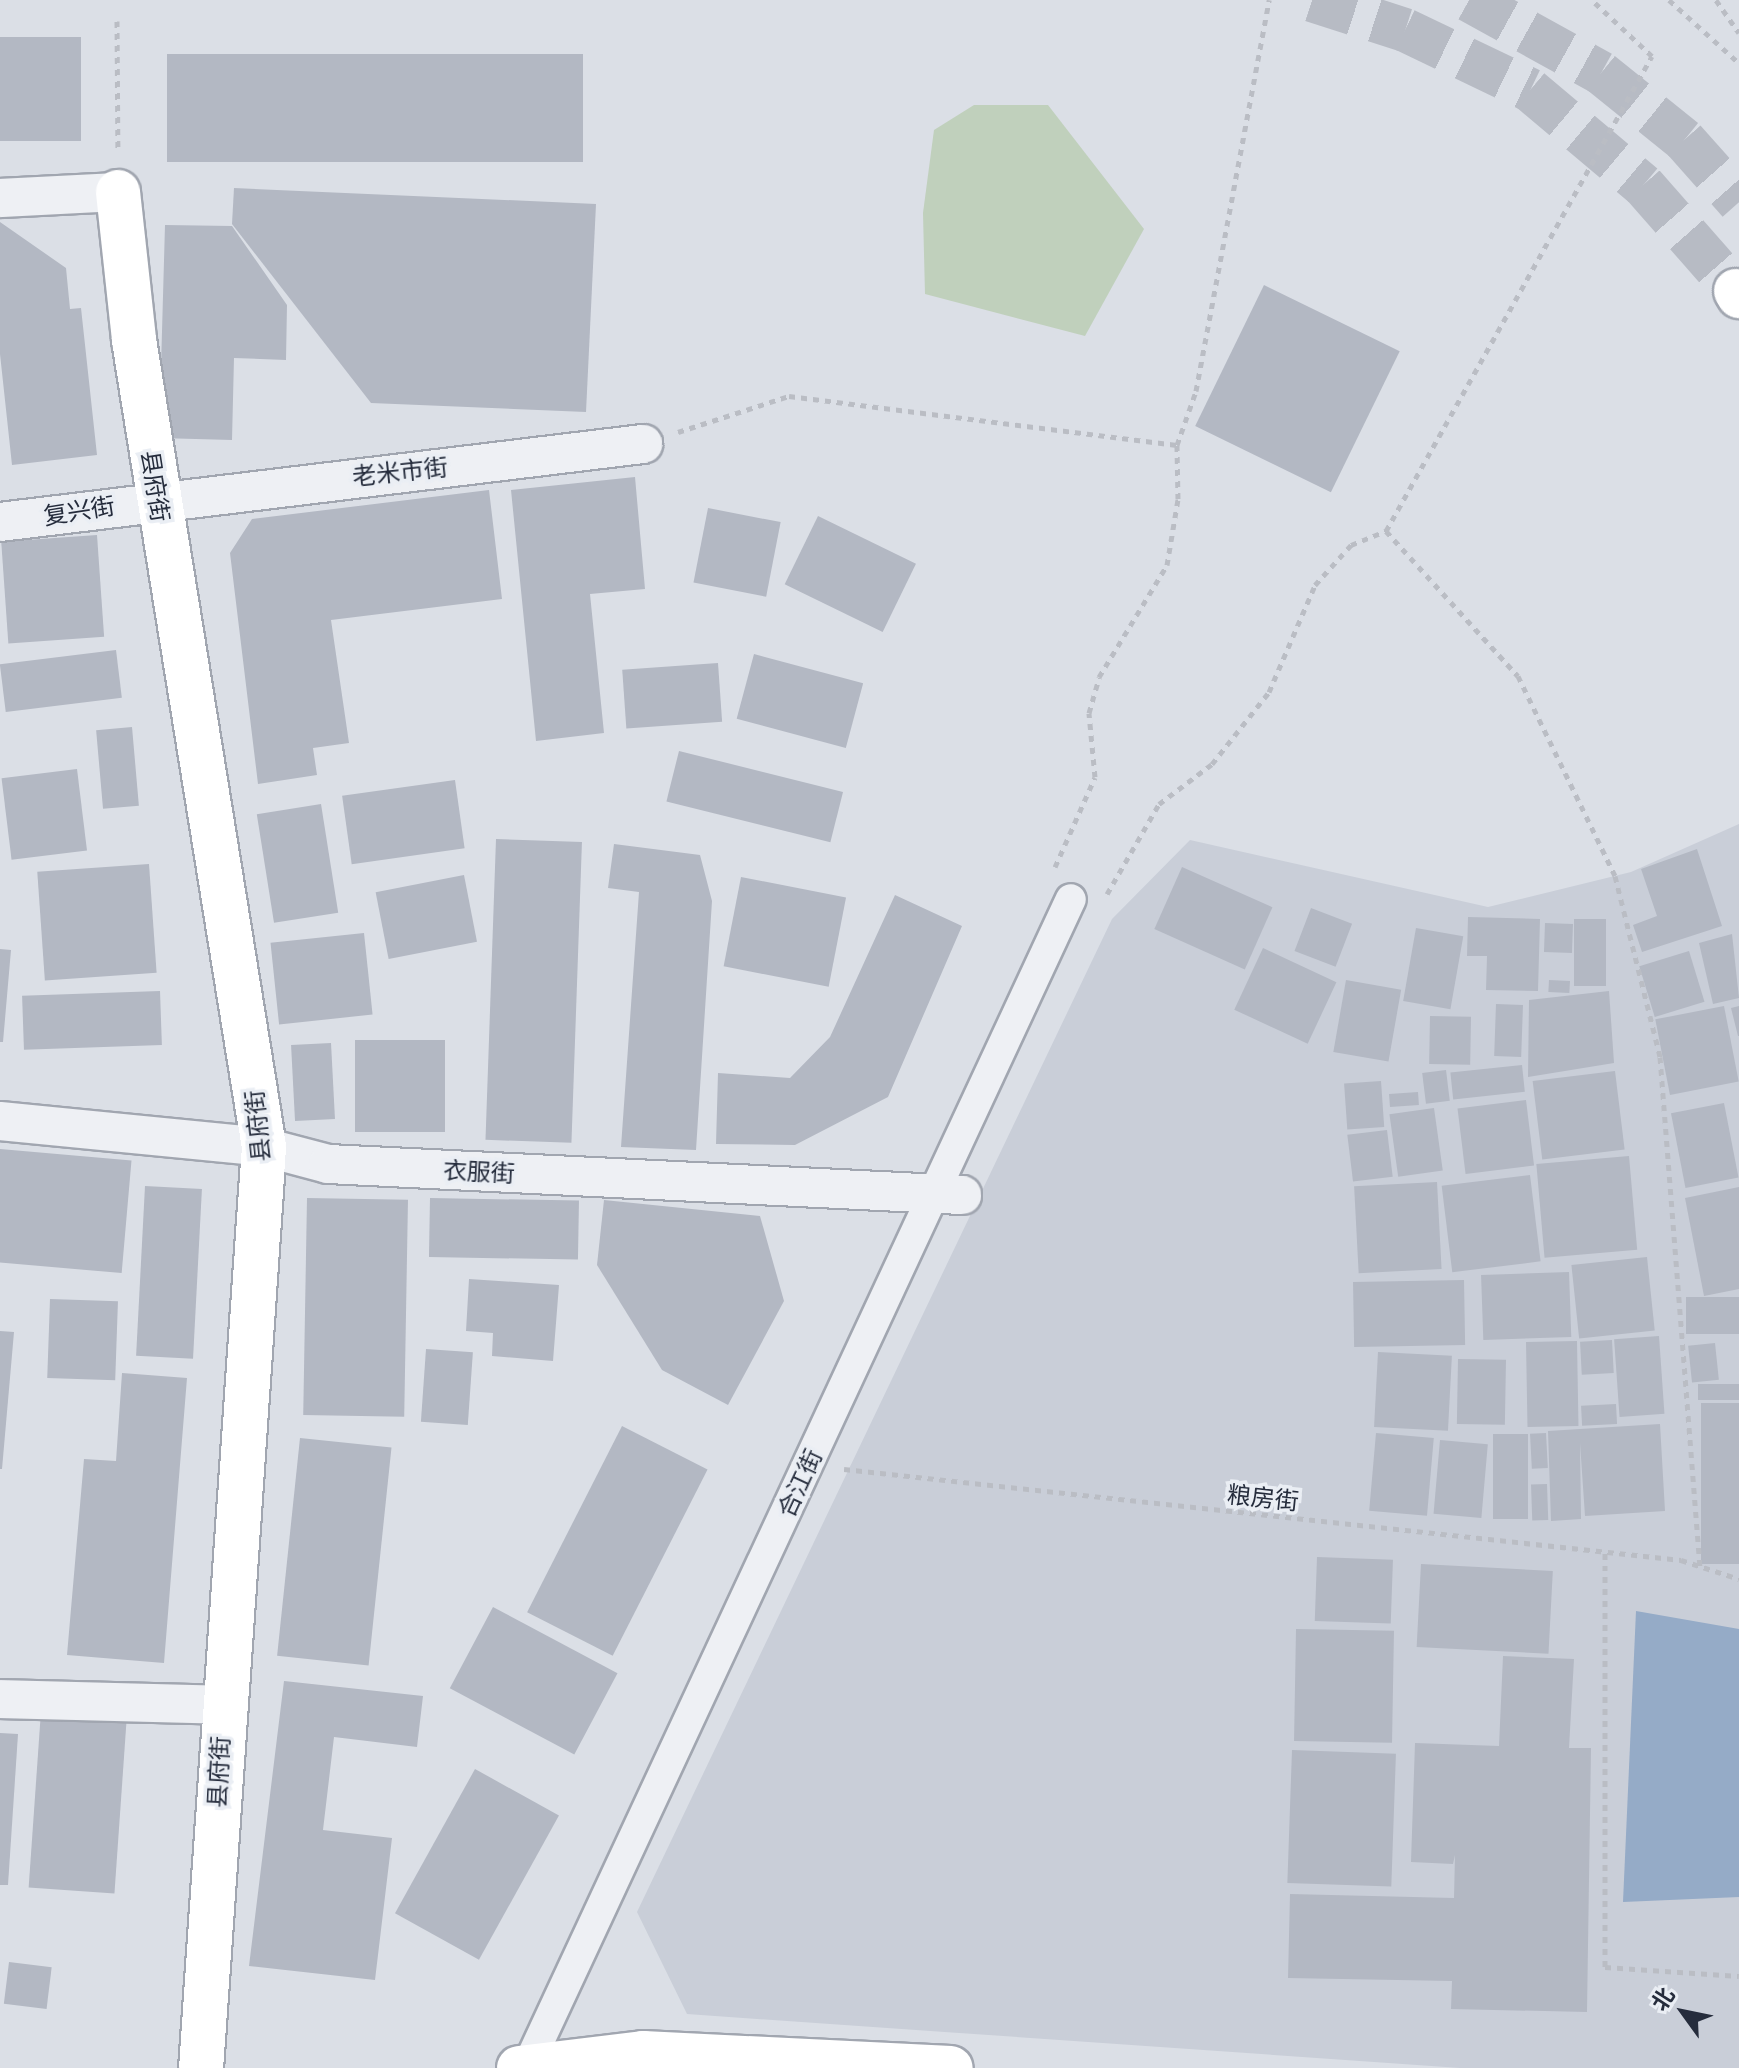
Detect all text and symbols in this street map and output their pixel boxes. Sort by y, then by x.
street label: 县府街 [136,448,176,524]
street label: 老米市街 [351,452,449,490]
street label: 复兴街 [41,490,117,530]
street label: 县府街 [239,1089,275,1163]
street label: 衣服街 [442,1155,516,1187]
street label: 合江街 [771,1444,827,1522]
street label: 粮房街 [1226,1479,1300,1515]
street label: 县府街 [202,1735,234,1809]
north arrow [1643,1972,1723,2052]
text: 北 [1644,1982,1681,2016]

